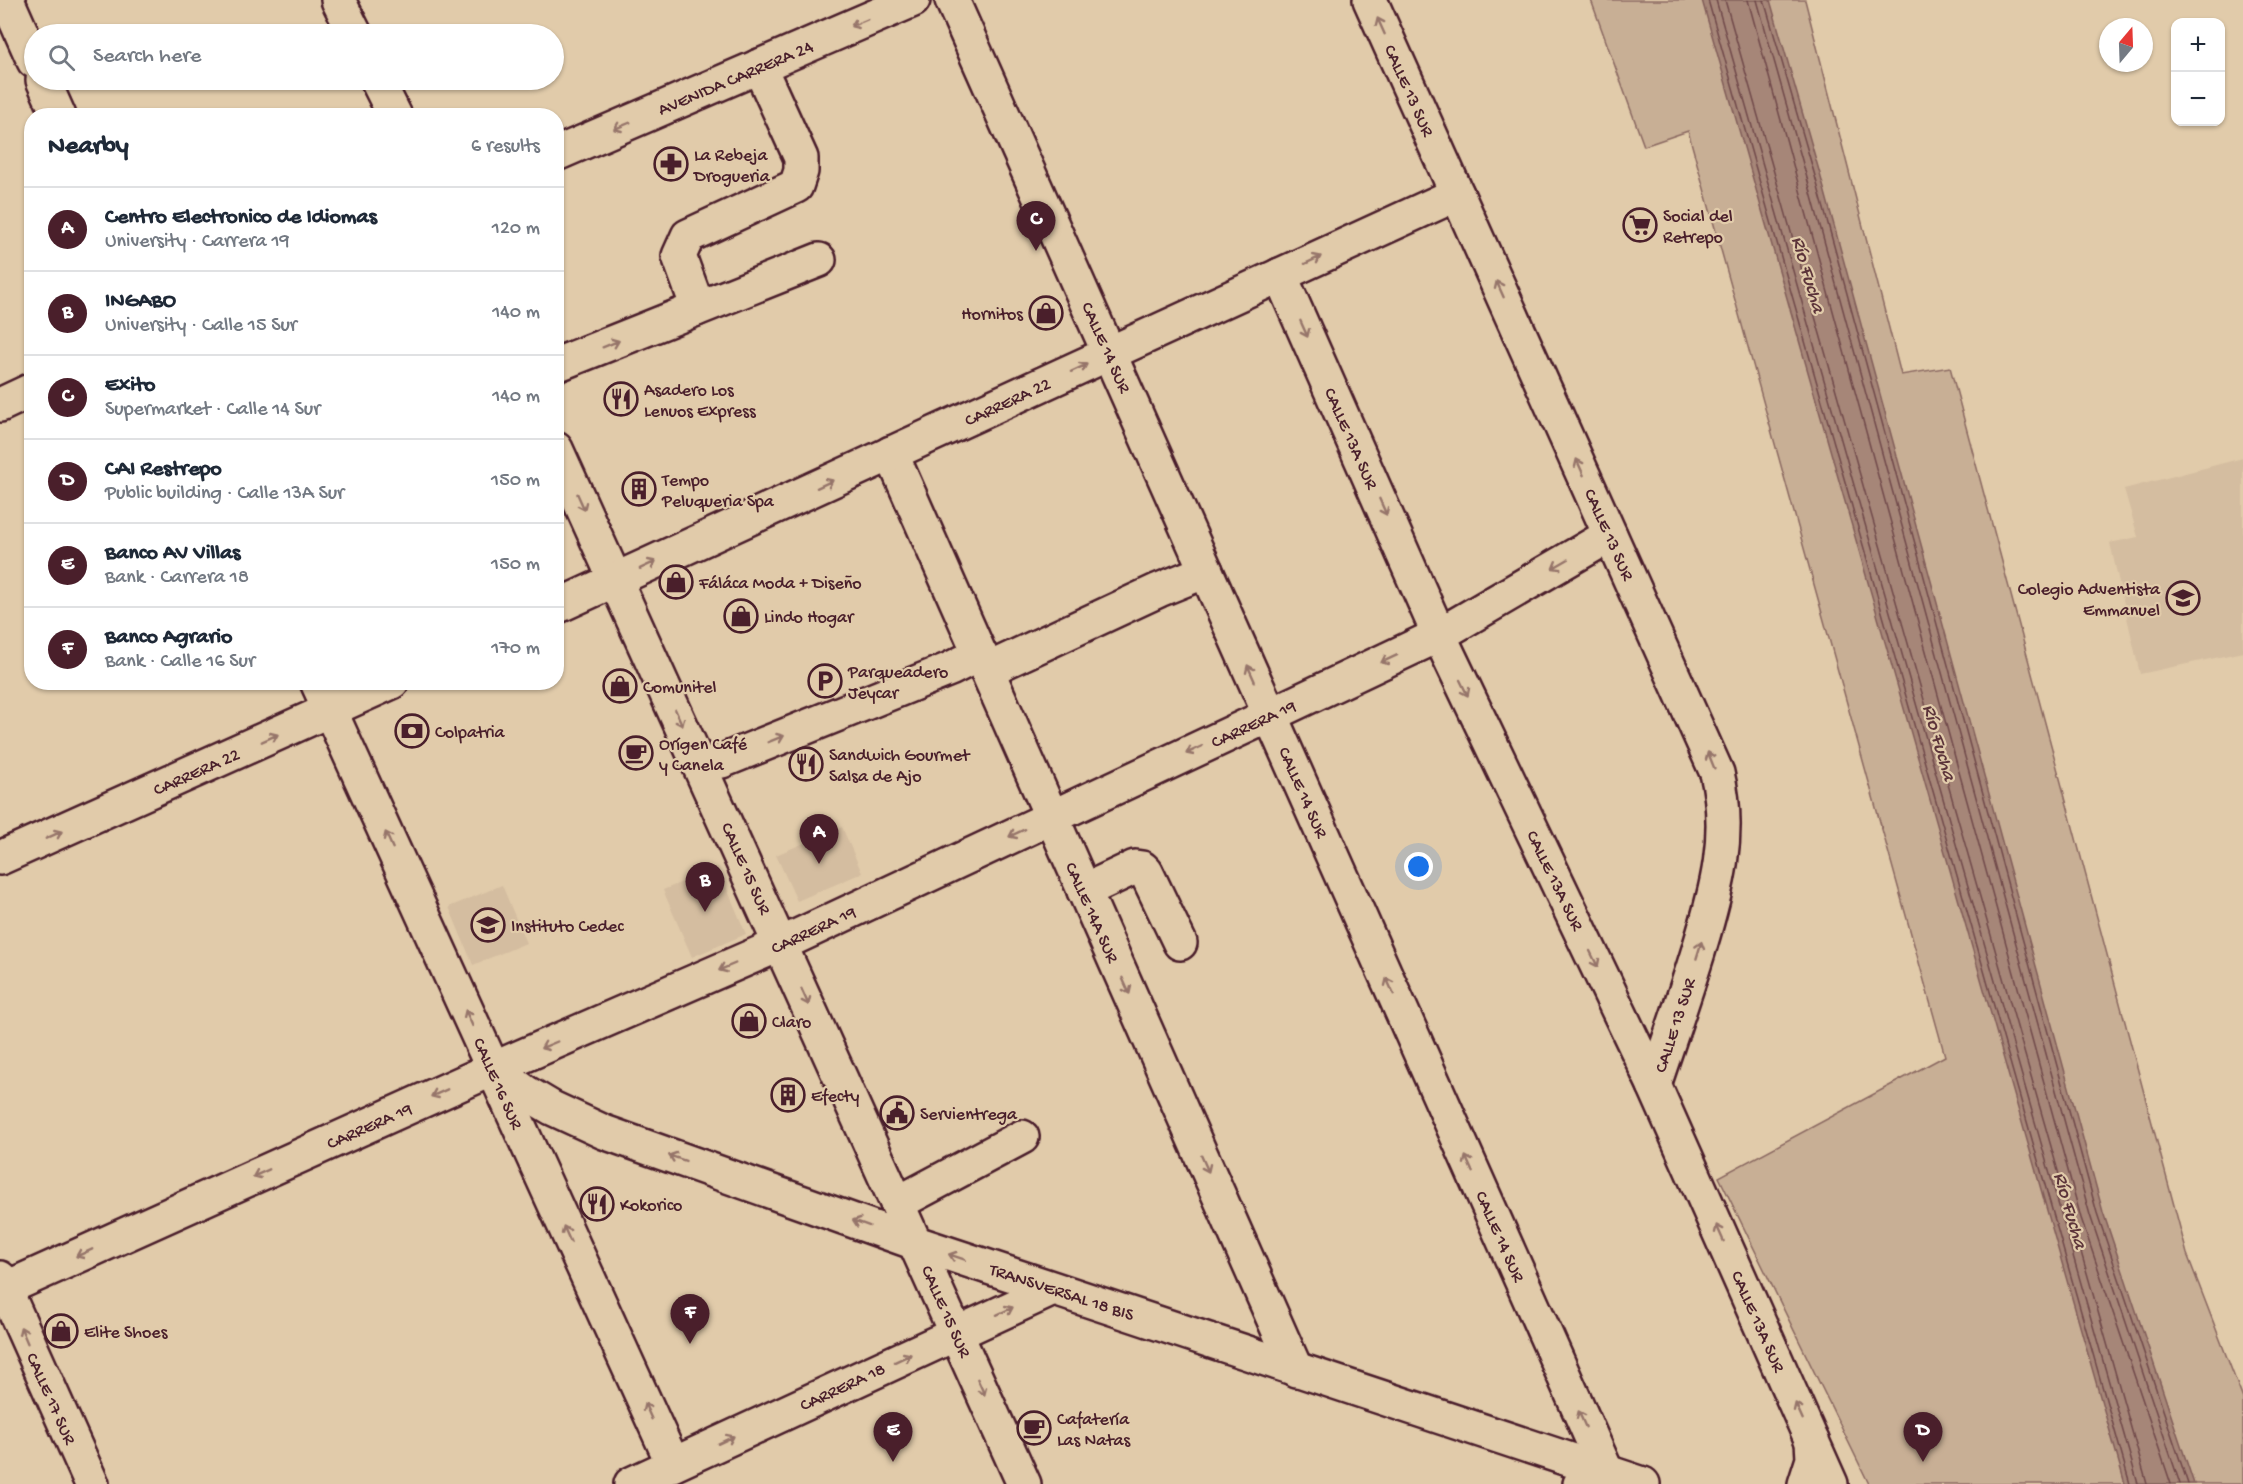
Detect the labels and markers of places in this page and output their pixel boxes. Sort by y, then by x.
pharmacy icon: La Rebeja Drogueria [653,146,689,182]
place label: La Rebeja Drogueria [693,146,771,188]
pin: C [1016,202,1056,251]
supermarket icon: Social del Retrepo [1622,207,1658,243]
place label: Social del Retrepo [1663,207,1733,249]
shop icon: Hornitos [1028,295,1064,331]
place label: Hornitos [961,305,1024,326]
restaurant icon: Asadero Los Lenuos Express [603,381,639,417]
place label: Asadero Los Lenuos Express [644,381,757,423]
building icon: Tempo Peluqueria Spa [621,471,657,507]
place label: Tempo Peluqueria Spa [661,471,775,513]
shop icon: Fáláca Moda + Diseño [658,564,694,600]
place label: Fáláca Moda + Diseño [698,574,862,595]
place label: Colegio Adventista Emmanuel [2018,580,2161,622]
school or university icon: Colegio Adventista Emmanuel [2165,580,2201,616]
shop icon: Lindo Hogar [723,598,759,634]
place label: Lindo Hogar [764,608,855,629]
parking icon: Parqueadero Jeycar [807,663,843,699]
place label: Parqueadero Jeycar [847,663,948,705]
shop icon: Comunitel [602,668,638,704]
place label: Comunitel [643,678,716,699]
bank icon: Colpatria [394,713,430,749]
place label: Colpatria [435,723,506,744]
cafe icon: Orígen Café y Canela [618,735,654,771]
place label: Orígen Café y Canela [659,735,748,777]
restaurant icon: Sandwich Gourmet Salsa de Ajo [788,746,824,782]
place label: Sandwich Gourmet Salsa de Ajo [829,746,971,788]
pin: A [800,814,838,864]
pin: B [686,862,724,912]
school or university icon: Instituto Cedec [470,907,506,943]
place label: Instituto Cedec [511,917,624,938]
shop icon: Claro [731,1003,767,1039]
place label: Claro [772,1013,811,1034]
building icon: Efecty [770,1077,806,1113]
place label: Efecty [811,1087,859,1108]
public building icon: Servientrega [879,1095,915,1131]
place label: Servientrega [920,1105,1018,1126]
restaurant icon: Kokorico [579,1186,615,1222]
place label: Kokorico [620,1196,682,1217]
pin: F [670,1294,710,1344]
shop icon: Elite Shoes [43,1313,79,1349]
place label: Elite Shoes [84,1323,169,1344]
cafe icon: Cafatería Las Natas [1016,1410,1052,1446]
place label: Cafatería Las Natas [1057,1410,1132,1452]
pin: E [874,1412,912,1462]
pin: D [1904,1412,1942,1462]

